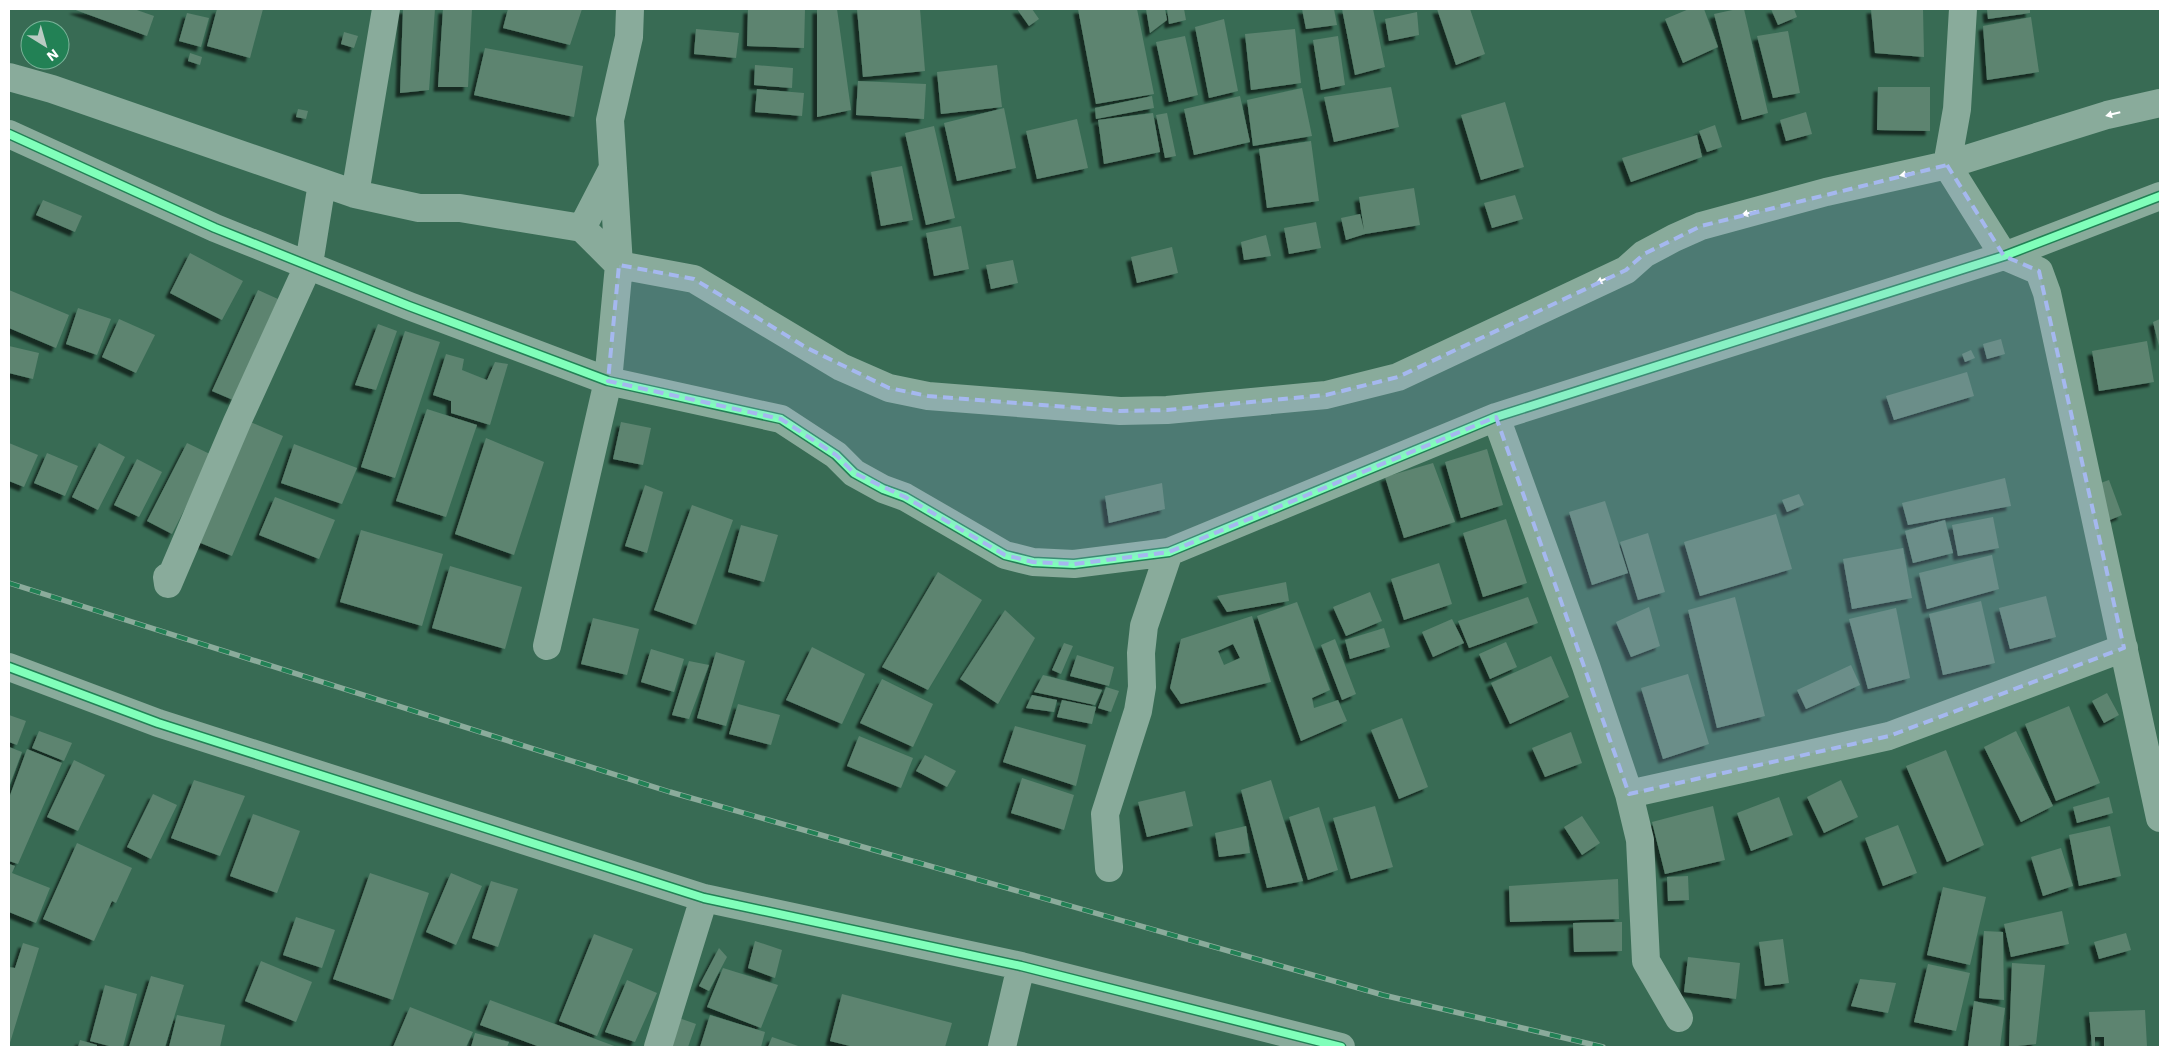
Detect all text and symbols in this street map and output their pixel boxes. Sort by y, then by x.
north arrow [20,20,70,70]
text: N [44,46,62,65]
one-way arrow [2105,110,2120,118]
one-way arrow [1899,170,1914,178]
one-way arrow [1741,210,1756,218]
one-way arrow [1596,277,1610,285]

